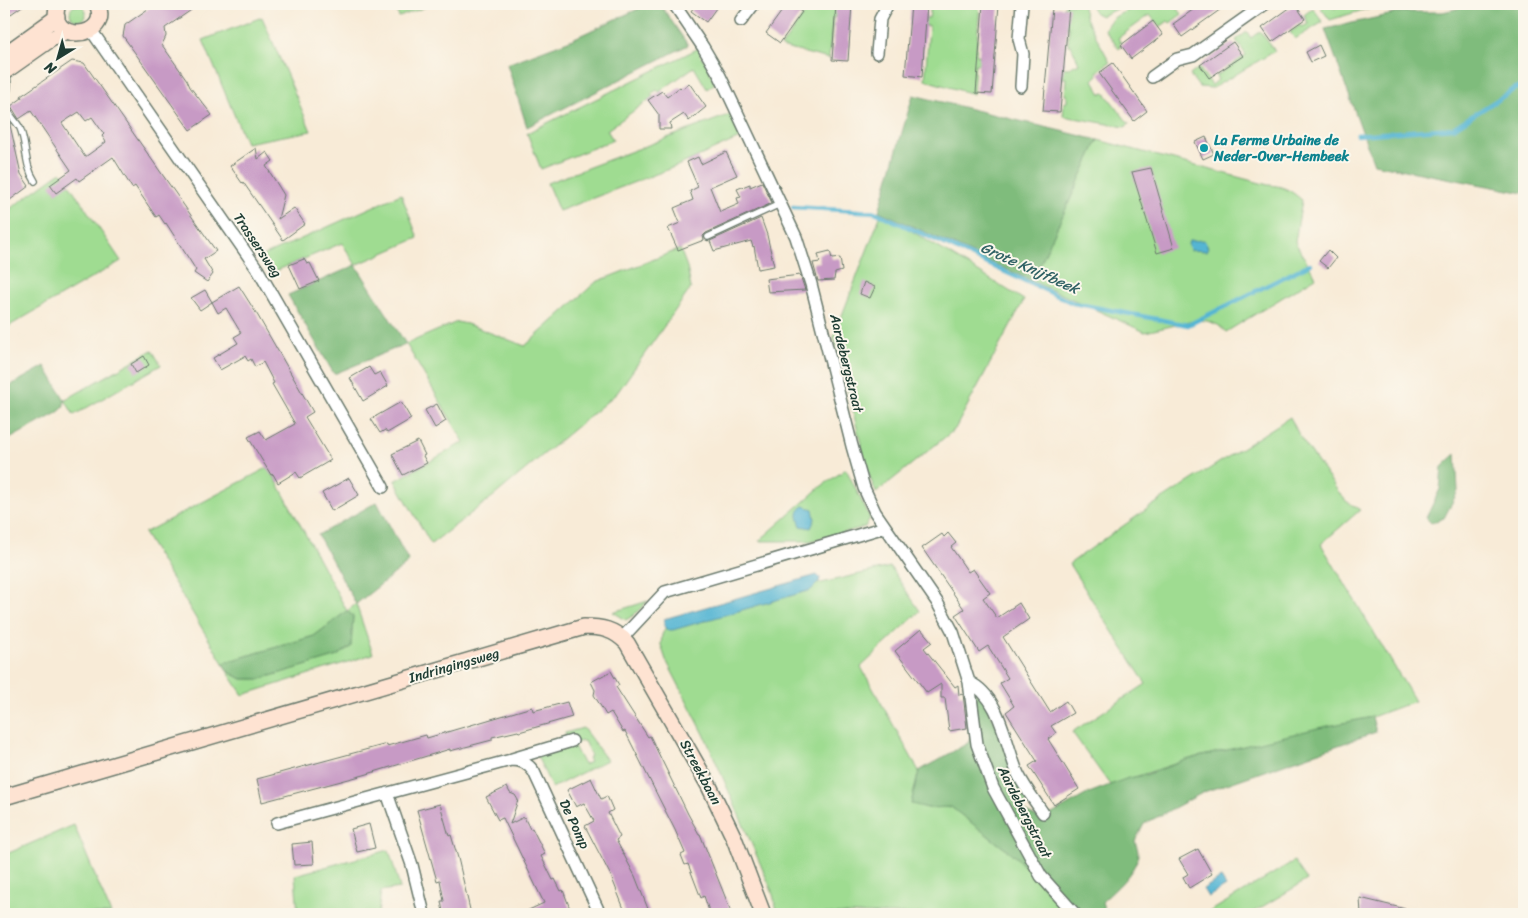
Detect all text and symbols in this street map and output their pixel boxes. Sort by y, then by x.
north arrow [32,32,82,82]
text: N [39,55,63,81]
place label: La Ferme Urbaine de Neder-Over-Hembeek [1213,128,1350,169]
marker: La Ferme Urbaine de Neder-Over-Hembeek [1198,142,1210,154]
street label: Trassersweg [226,207,289,283]
water label: Grote Knijfbeek [977,235,1085,302]
street label: Aardebergstraat [822,310,871,416]
street label: Indringingsweg [405,641,502,691]
street label: Streekbaan [673,735,729,810]
street label: Aardebergstraat [990,761,1059,864]
street label: De Pomp [552,795,597,854]

